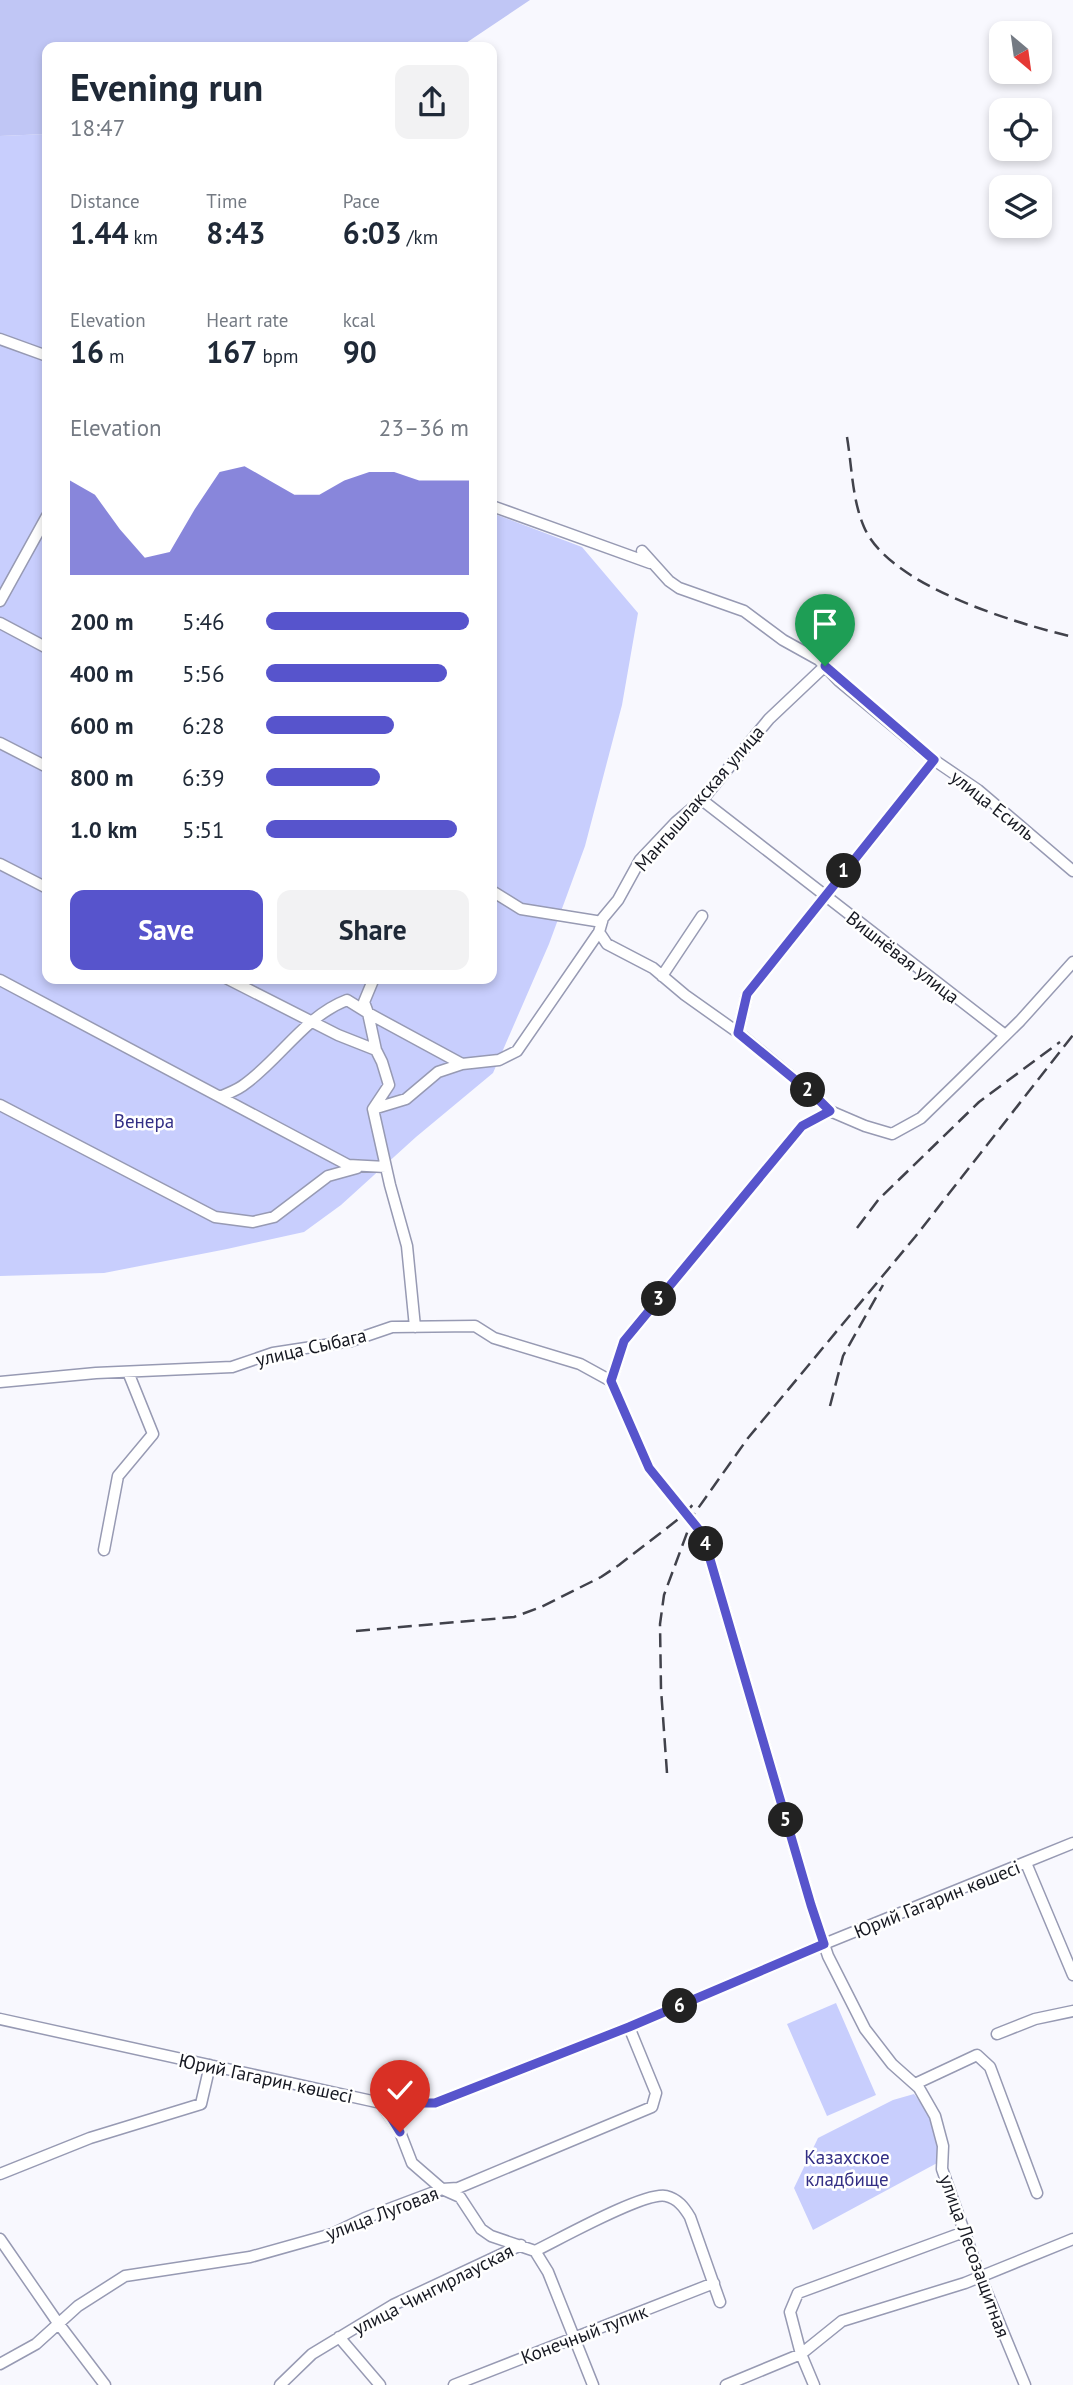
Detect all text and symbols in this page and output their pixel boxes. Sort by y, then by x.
north arrow [989,21,1052,84]
map controls [989,21,1052,238]
text: Evening run [70,62,263,111]
button: share [395,65,469,139]
button: locate [989,98,1052,161]
text: 18:47 [70,113,125,142]
button: layers [989,175,1052,238]
text: Distance [70,189,140,213]
text: Time [206,189,247,213]
text: Pace [343,189,380,213]
text: 1.44 [70,213,128,252]
text: 8:43 [206,213,265,252]
text: 6:03 [343,213,402,252]
text: km [128,225,158,249]
text: /km [402,225,438,249]
text: Elevation [70,308,146,332]
text: Heart rate [206,308,288,332]
text: kcal [343,308,375,332]
text: 16 [70,332,104,371]
text: 167 [206,332,257,371]
text: 90 [343,332,377,371]
text: m [104,344,125,368]
text: bpm [257,344,298,368]
text: Elevation [70,413,162,442]
text: 23–36 m [379,413,469,442]
pin [795,594,855,666]
icon: arrive [806,605,844,643]
text: 200 m [70,607,133,636]
text: 5:46 [182,607,225,636]
text: 400 m [70,659,133,688]
text: 5:56 [182,659,225,688]
text: 600 m [70,711,133,740]
text: 6:28 [182,711,225,740]
street label: Мангышлакская улица [629,720,769,876]
text: 800 m [70,763,133,792]
text: 6:39 [182,763,225,792]
street label: улица Есиль [946,764,1040,846]
text: 1.0 km [70,815,137,844]
text: 5:51 [182,815,225,844]
pin: 1 [826,854,862,888]
text: 1 [838,858,849,882]
button: Save [70,890,263,970]
button: Share [277,890,469,970]
street label: Вишнёвая улица [842,905,964,1009]
pin: 2 [790,1072,826,1108]
text: 2 [802,1077,813,1101]
park label: Венера [114,1109,174,1133]
pin: 3 [642,1282,676,1316]
text: 3 [653,1286,664,1310]
street label: улица Сыбага [253,1323,369,1371]
pin: 4 [688,1526,724,1562]
text: 4 [700,1531,711,1555]
pin: 5 [768,1802,804,1838]
text: 5 [780,1807,791,1831]
street label: Юрий Гагарин көшесі [850,1855,1024,1943]
pin: 6 [662,1988,698,2024]
text: 6 [674,1993,685,2017]
street label: Юрий Гагарин көшесі [177,2048,355,2108]
pin [370,2060,430,2132]
icon: check [381,2071,419,2109]
park label: Казахское кладбище [804,2145,890,2191]
street label: улица Лесозащитная [934,2171,1016,2341]
street label: улица Луговая [322,2181,442,2245]
street label: улица Чингирлауская [349,2238,517,2340]
street label: Конечный тупик [517,2299,651,2369]

